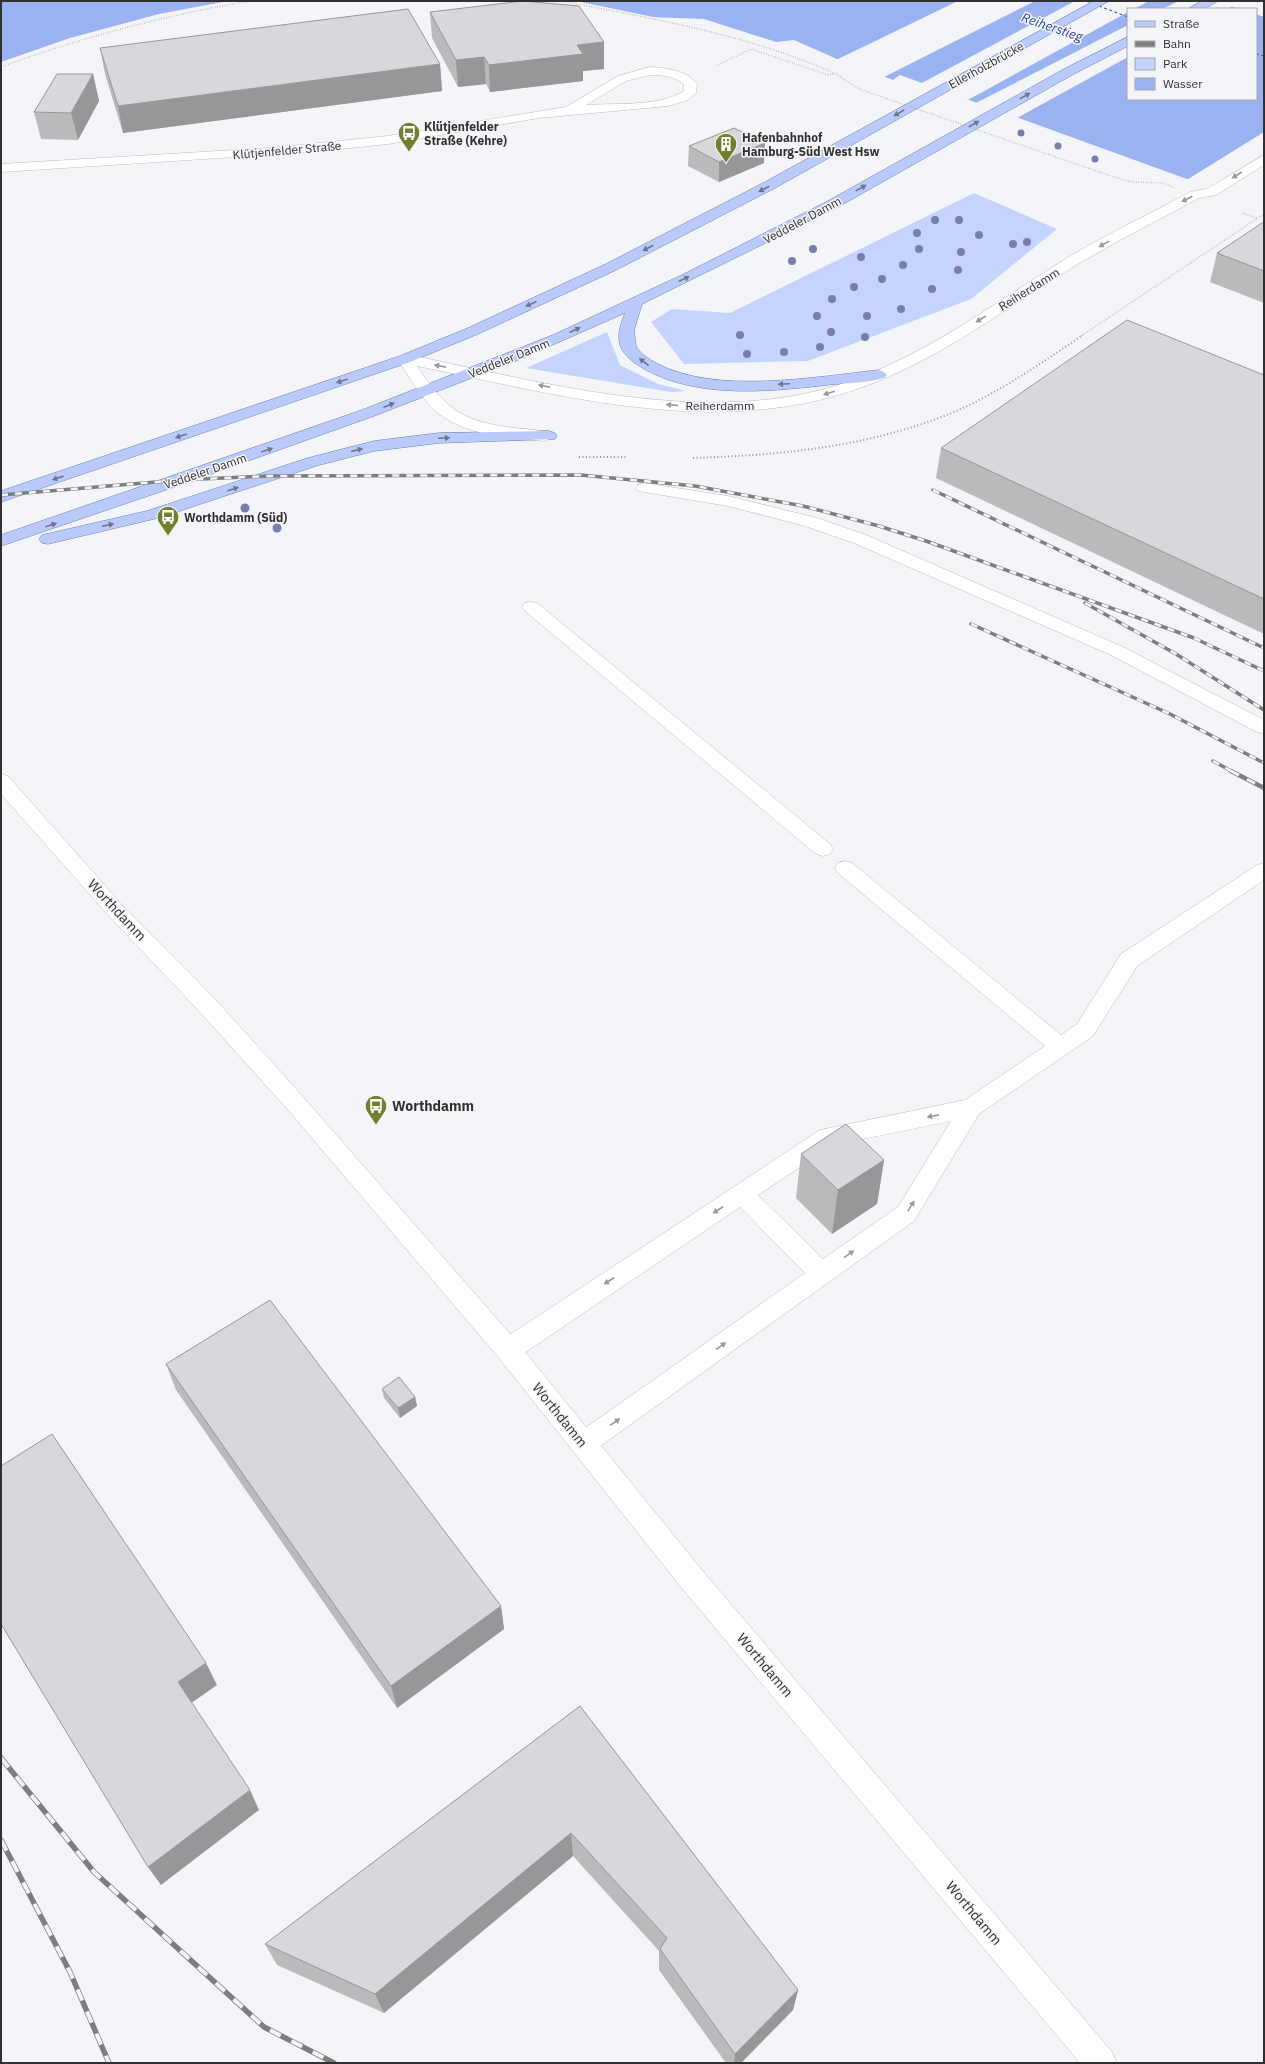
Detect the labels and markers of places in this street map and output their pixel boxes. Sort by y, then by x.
place label: Klütjenfelder Straße (Kehre) [424,119,507,148]
bus stop icon: Klütjenfelder Straße (Kehre) [396,120,422,153]
place label: Hafenbahnhof Hamburg-Süd West Hsw [742,130,880,159]
building icon: Hafenbahnhof Hamburg-Süd West Hsw [713,131,739,164]
bus stop icon: Worthdamm (Süd) [155,504,181,537]
place label: Worthdamm (Süd) [184,510,287,525]
bus stop icon: Worthdamm [363,1093,389,1126]
place label: Worthdamm [392,1097,474,1115]

